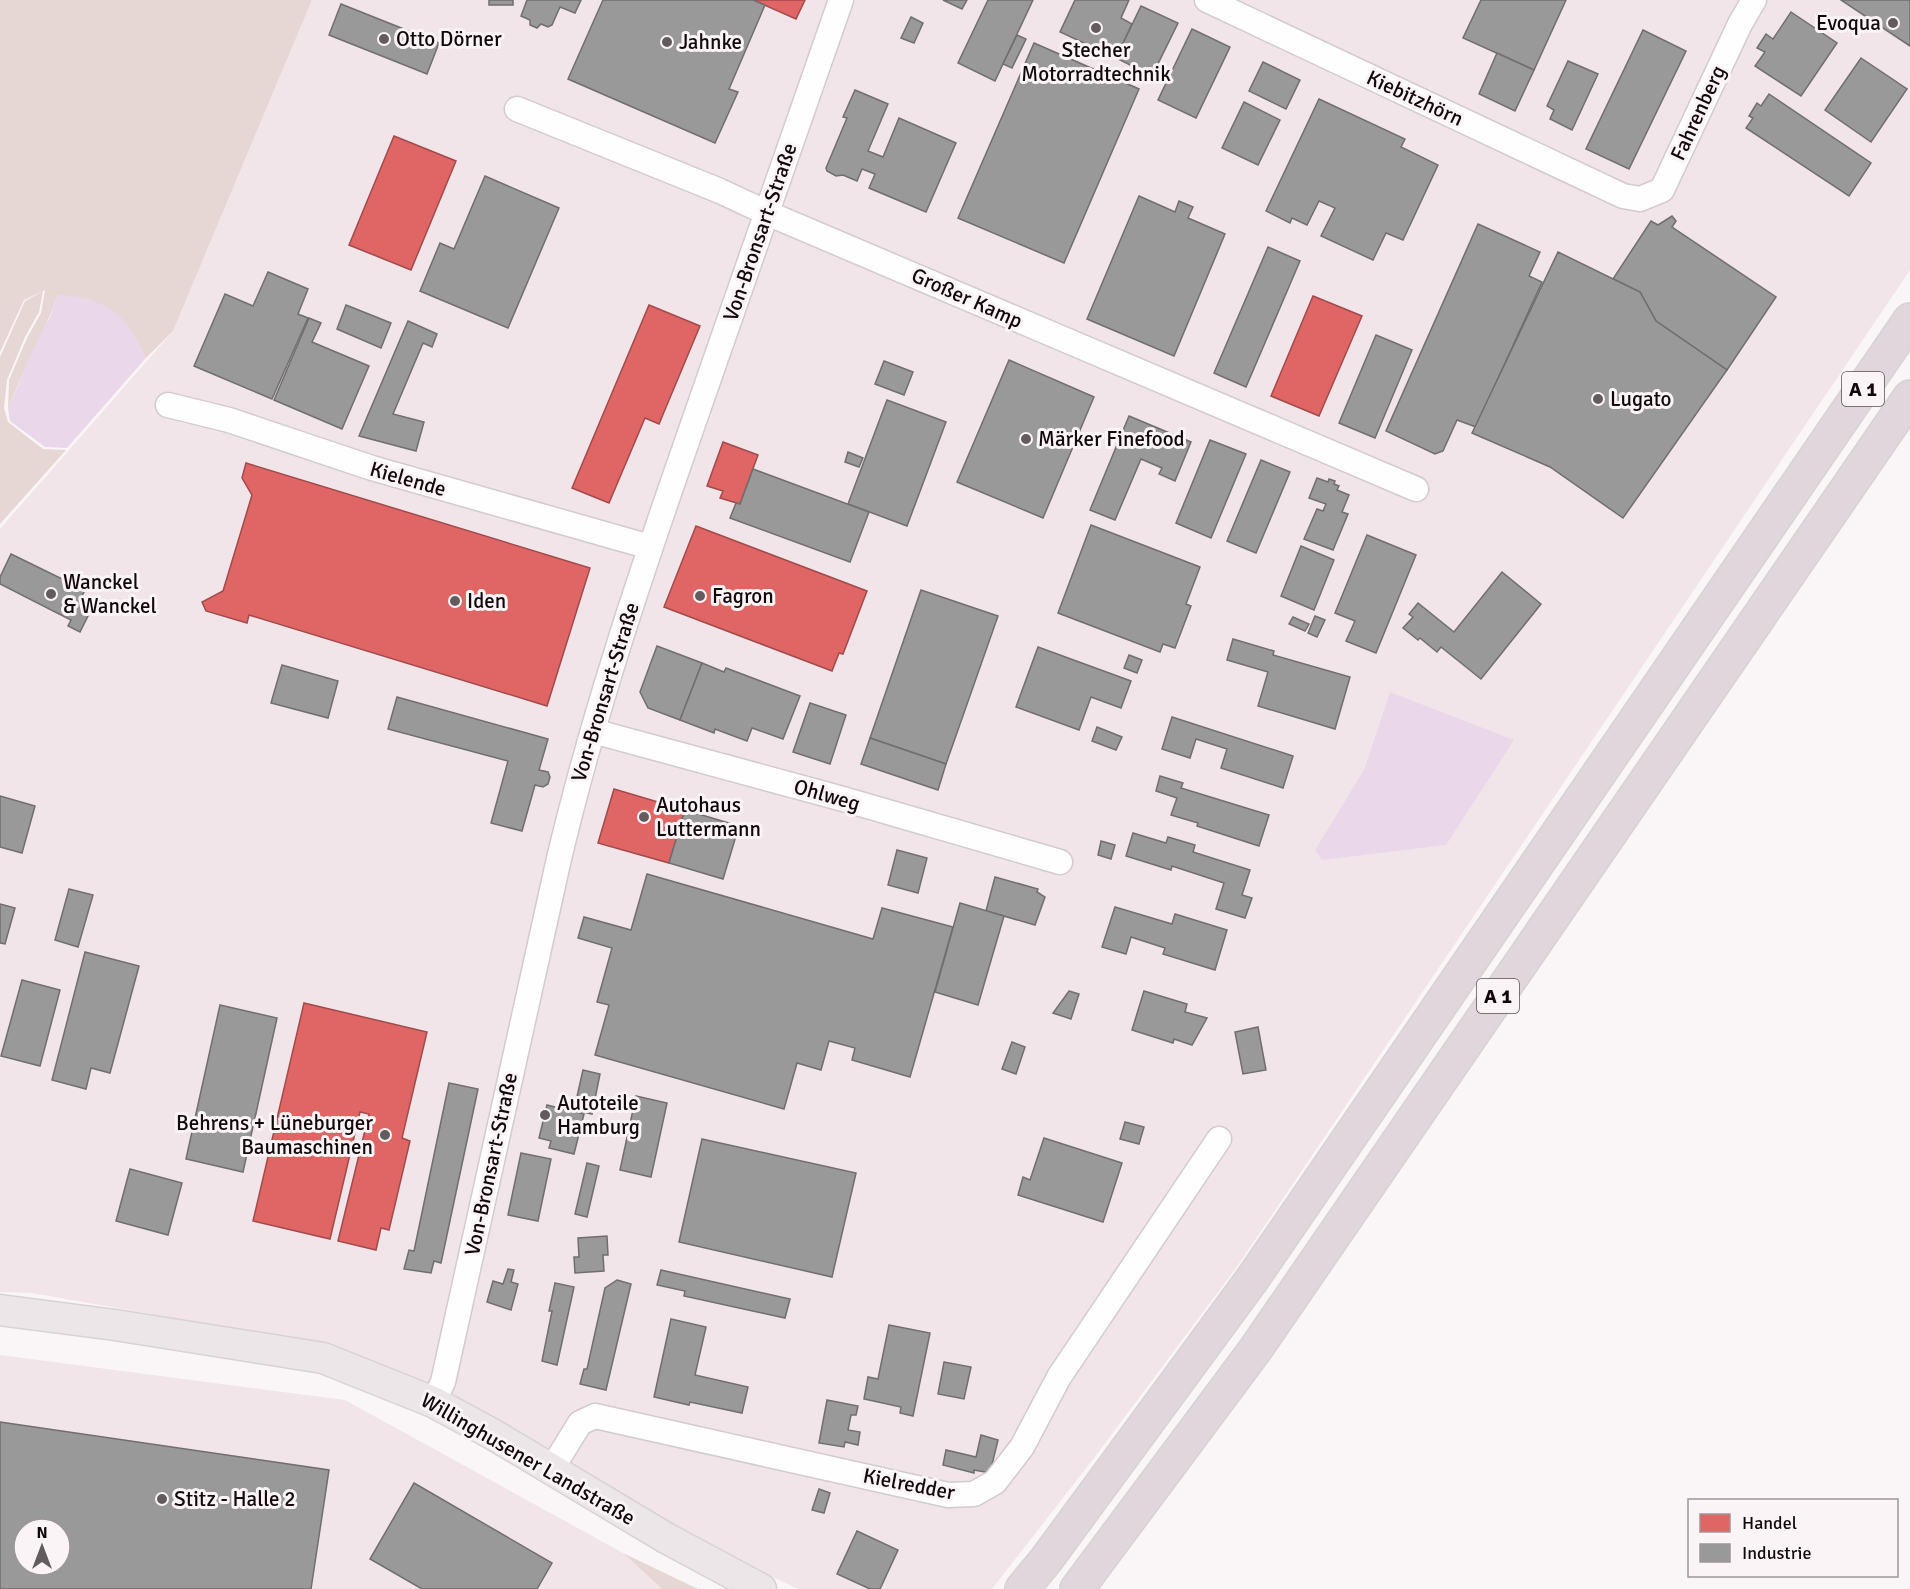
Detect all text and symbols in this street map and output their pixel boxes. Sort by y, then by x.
place label: Evoqua [1816,10,1881,36]
marker: Evoqua [1886,16,1900,30]
marker: Stecher Motorradtechnik [1089,21,1103,35]
place label: Otto Dörner [396,26,502,52]
place label: Jahnke [679,29,742,55]
marker: Otto Dörner [377,32,391,46]
marker: Jahnke [660,35,674,49]
place label: Stecher Motorradtechnik [1021,37,1171,87]
street label: Fahrenberg [1665,61,1731,165]
street label: Kiebitzhörn [1362,64,1468,132]
street label: Von-Bronsart-Straße [717,140,803,324]
street label: Großer Kamp [908,262,1026,334]
road number: A 1 [1842,372,1884,406]
place label: Lugato [1610,386,1672,412]
marker: Lugato [1591,392,1605,406]
place label: Märker Finefood [1038,426,1185,452]
marker: Märker Finefood [1019,432,1033,446]
street label: Kielende [367,456,449,502]
place label: Wanckel & Wanckel [63,569,157,619]
place label: Fagron [712,583,774,609]
marker: Wanckel & Wanckel [44,587,58,601]
place label: Iden [467,588,506,614]
marker: Fagron [693,589,707,603]
marker: Iden [448,594,462,608]
street label: Von-Bronsart-Straße [565,599,645,785]
street label: Ohlweg [791,773,863,817]
place label: Autohaus Luttermann [656,792,761,842]
marker: Autohaus Luttermann [637,810,651,824]
road number: A 1 [1477,979,1519,1013]
street label: Von-Bronsart-Straße [459,1070,523,1258]
place label: Autoteile Hamburg [557,1090,640,1140]
marker: Autoteile Hamburg [538,1108,552,1122]
place label: Behrens + Lüneburger Baumaschinen [176,1110,373,1160]
marker: Behrens + Lüneburger Baumaschinen [378,1128,392,1142]
street label: Willinghusener Landstraße [416,1387,640,1531]
street label: Kielredder [861,1462,957,1506]
place label: Stitz - Halle 2 [174,1486,296,1512]
marker: Stitz - Halle 2 [155,1492,169,1506]
legend [1688,1499,1898,1577]
text: Handel [1742,1512,1797,1534]
north arrow [12,1517,72,1577]
text: N [36,1523,48,1543]
text: Industrie [1742,1542,1812,1564]

